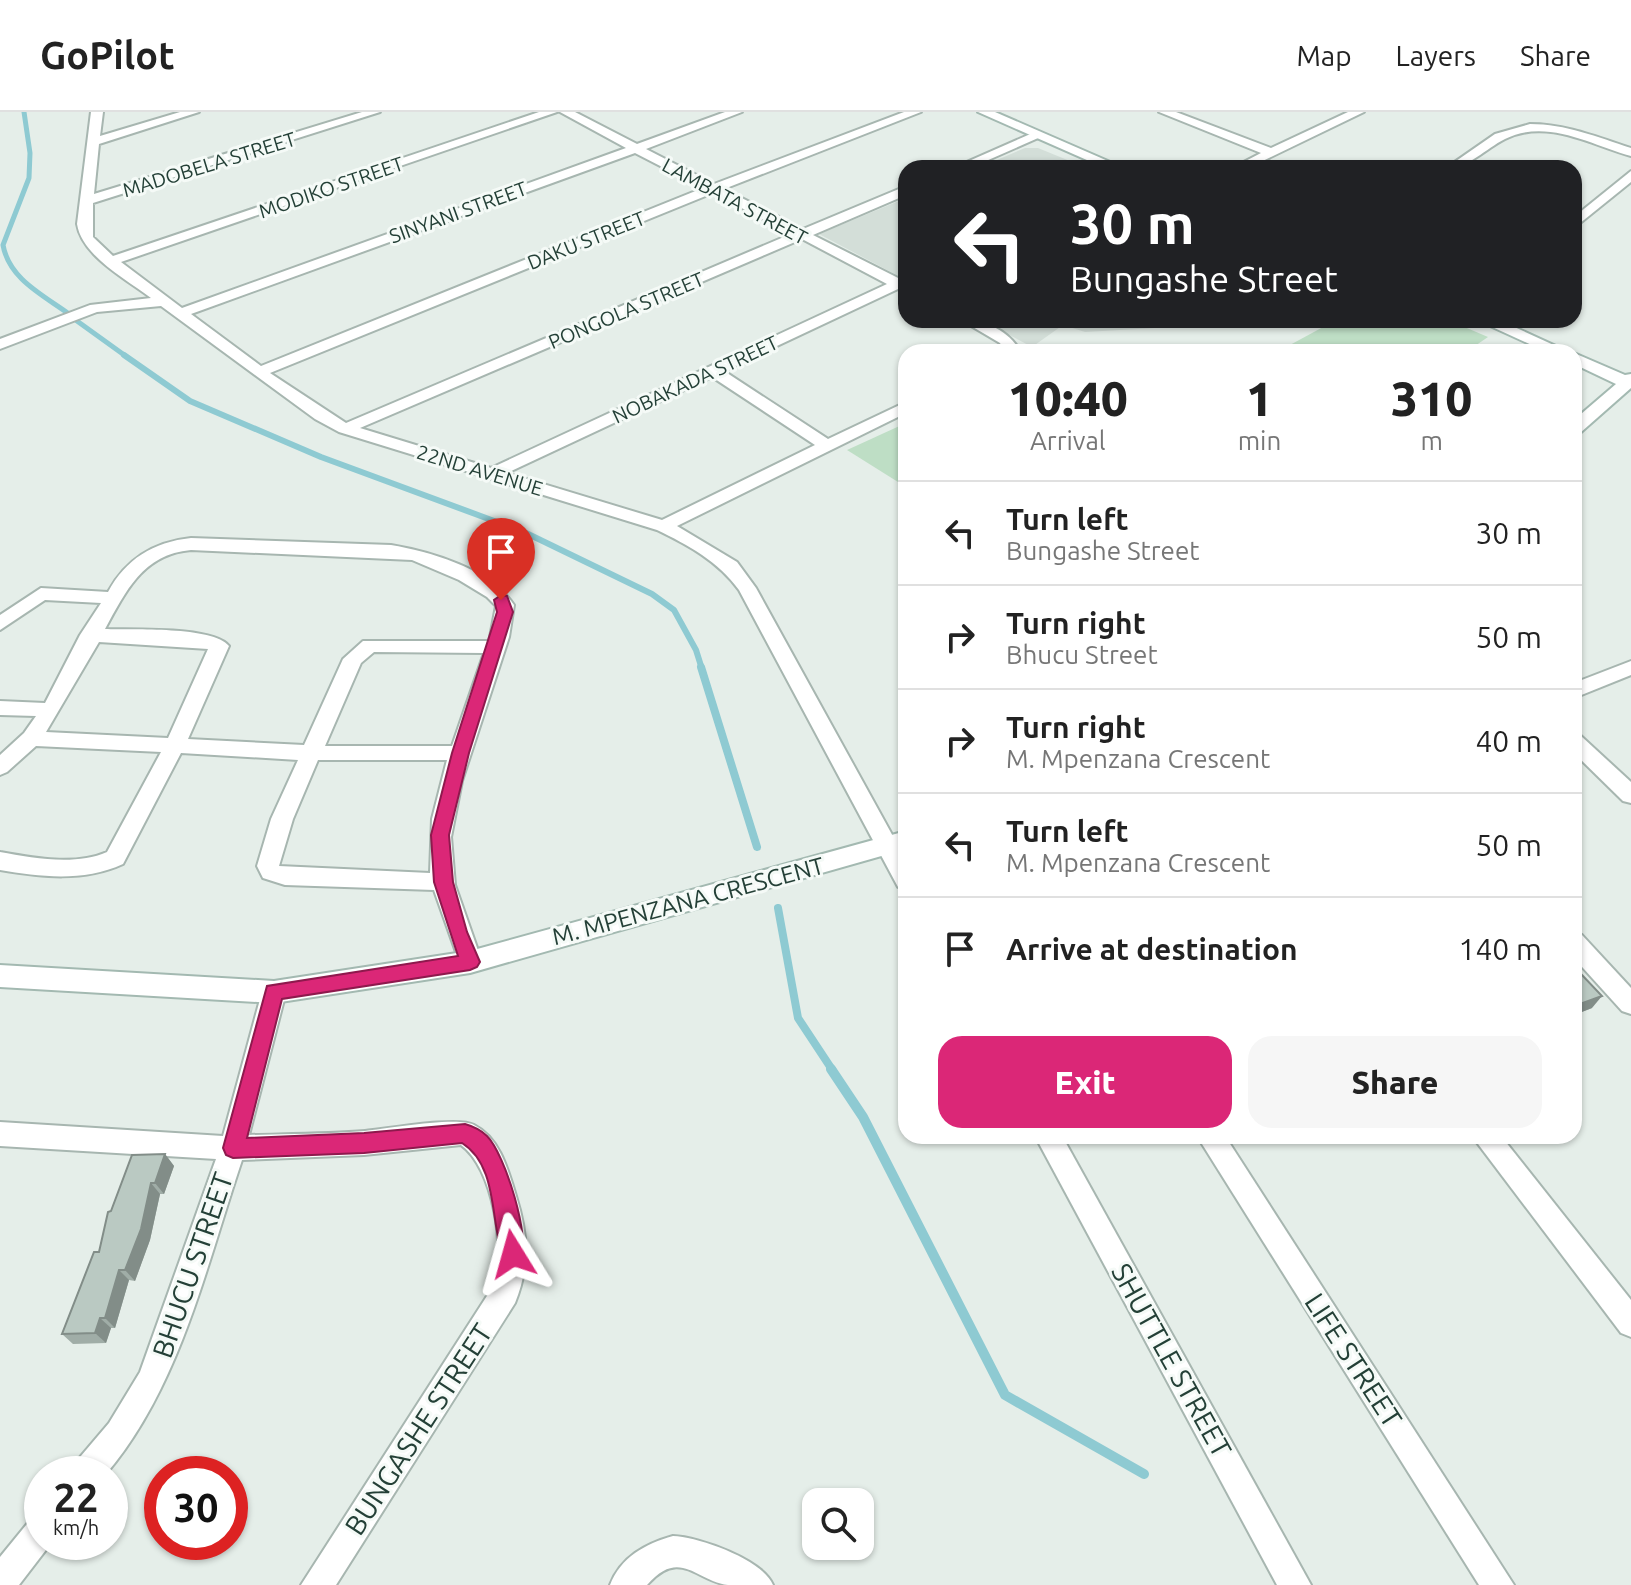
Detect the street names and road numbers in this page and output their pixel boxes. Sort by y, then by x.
street label: MADOBELA STREET [120,127,298,201]
street label: MODIKO STREET [256,151,406,223]
street label: LAMBATA STREET [659,153,811,249]
street label: SINYANI STREET [386,176,530,248]
street label: DAKU STREET [524,206,648,274]
street label: PONGOLA STREET [545,267,707,353]
street label: NOBAKADA STREET [608,330,782,428]
street label: 22ND AVENUE [414,440,546,500]
street label: M. MPENZANA CRESCENT [549,852,827,950]
street label: BHUCU STREET [146,1168,238,1362]
street label: SHUTTLE STREET [1106,1258,1238,1462]
street label: LIFE STREET [1299,1287,1409,1433]
street label: BUNGASHE STREET [338,1317,498,1540]

